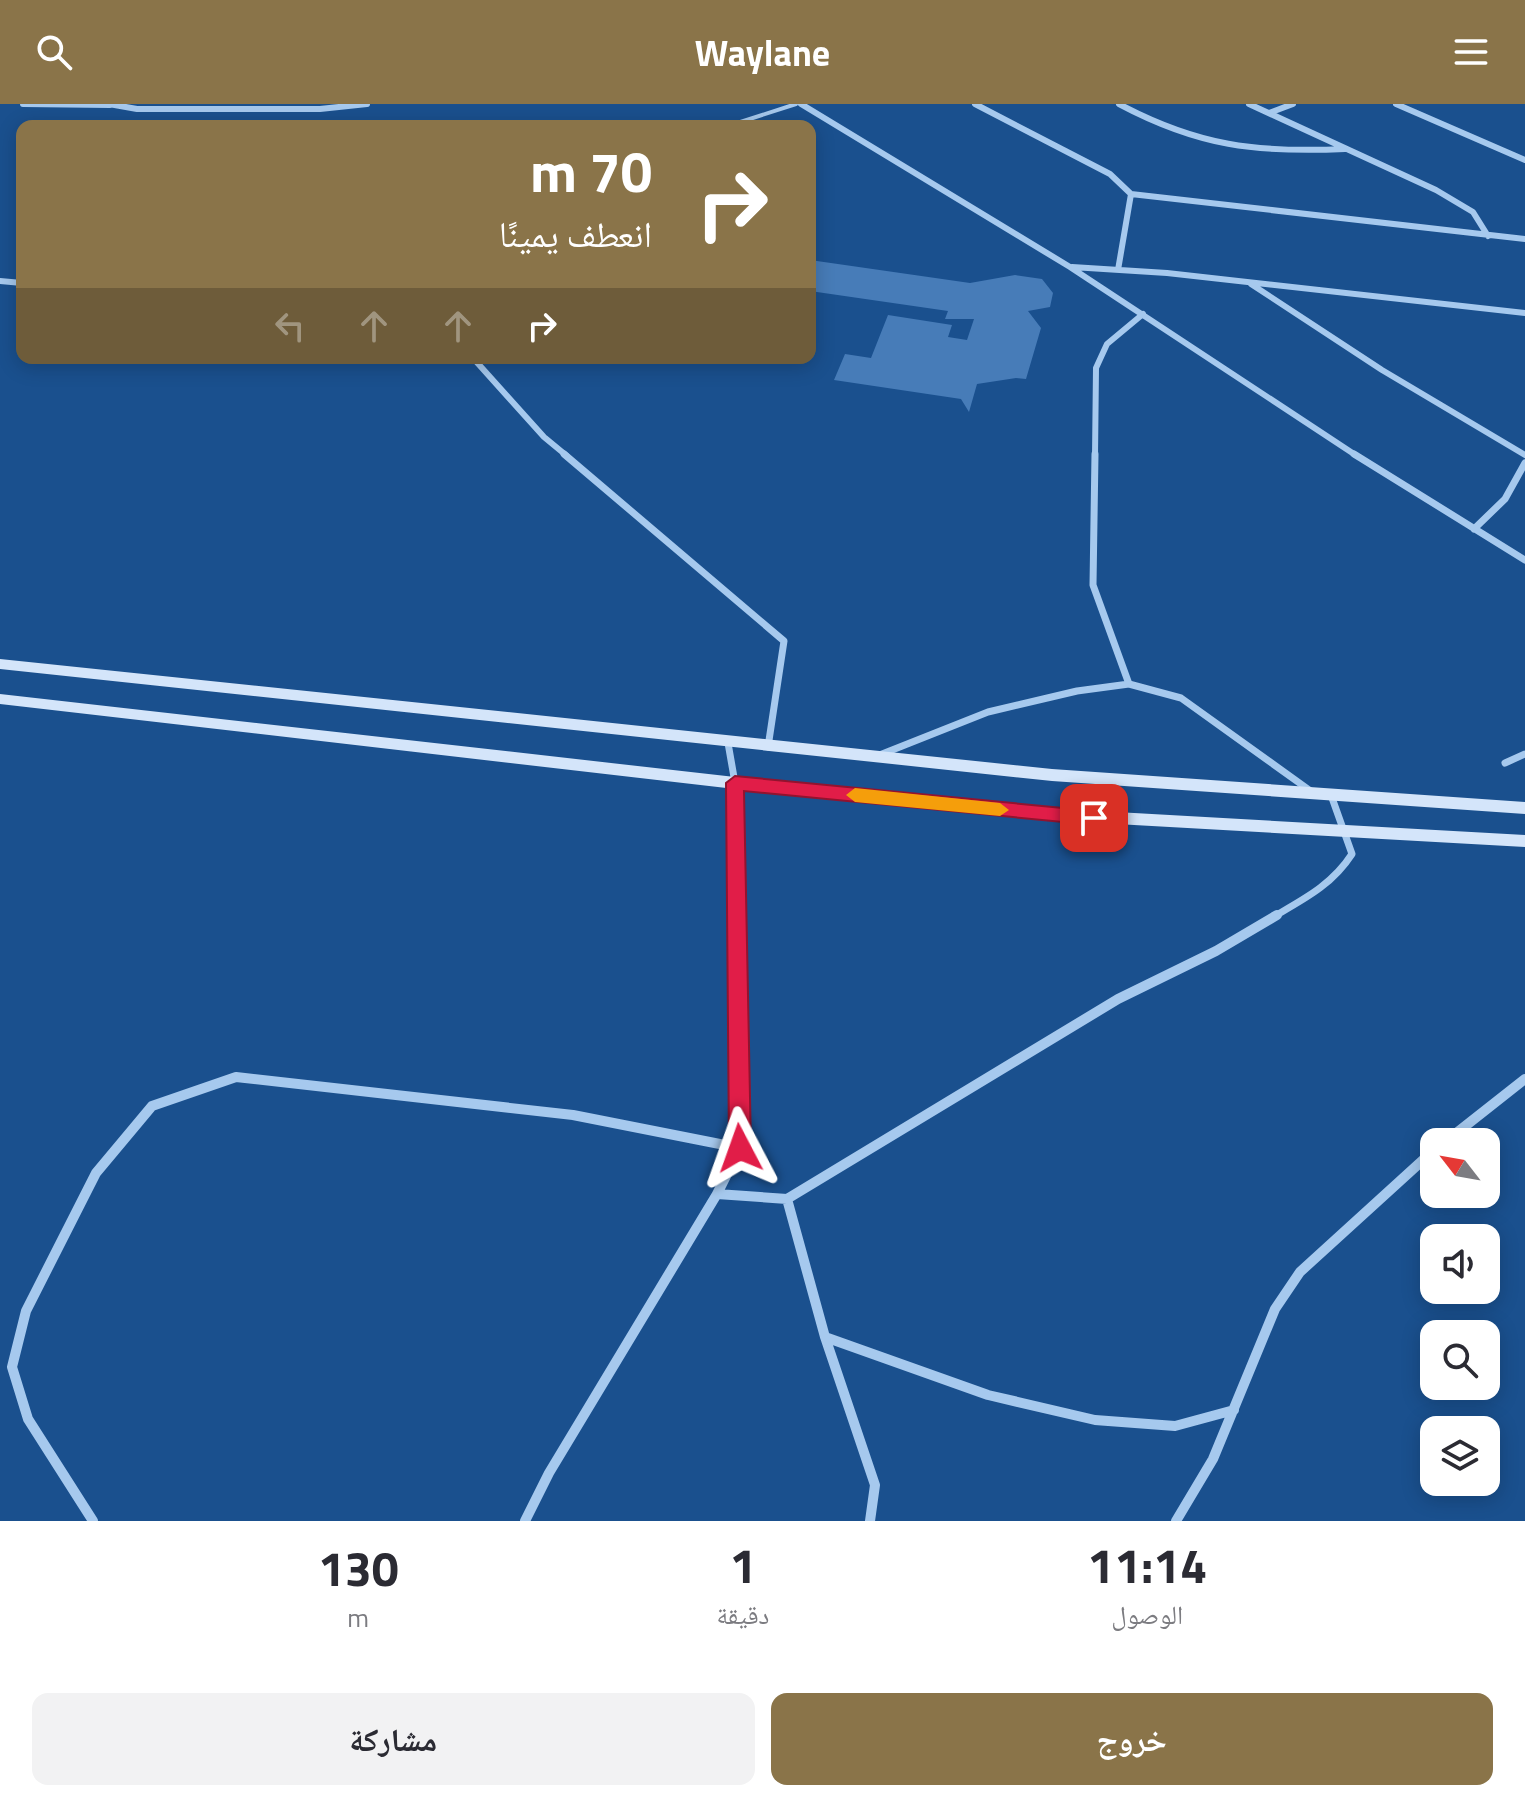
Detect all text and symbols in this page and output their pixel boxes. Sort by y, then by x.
text: Waylane [695,25,830,80]
icon: search [32,30,76,74]
icon: menu [1449,30,1493,74]
text: 70 m [530,129,652,214]
icon: right [680,152,784,256]
text: انعطف يمينًا [499,206,652,261]
icon: left [268,304,312,348]
icon: ahead [352,304,396,348]
icon: ahead [436,304,480,348]
icon: right [520,304,564,348]
pin [1060,784,1128,852]
icon: arrive [1072,796,1116,840]
position arrow [698,1106,782,1190]
north arrow [1420,1128,1500,1208]
map controls [1420,1128,1500,1496]
button: sound [1420,1224,1500,1304]
button: search [1420,1320,1500,1400]
button: layers [1420,1416,1500,1496]
text: 1 [729,1529,756,1602]
text: 11:14 [1087,1529,1207,1602]
text: 130 [318,1532,399,1605]
text: دقيقة [716,1595,769,1634]
text: الوصول [1111,1595,1183,1634]
text: m [347,1598,369,1637]
button: مشاركة [32,1693,755,1785]
button: خروج [771,1693,1493,1785]

